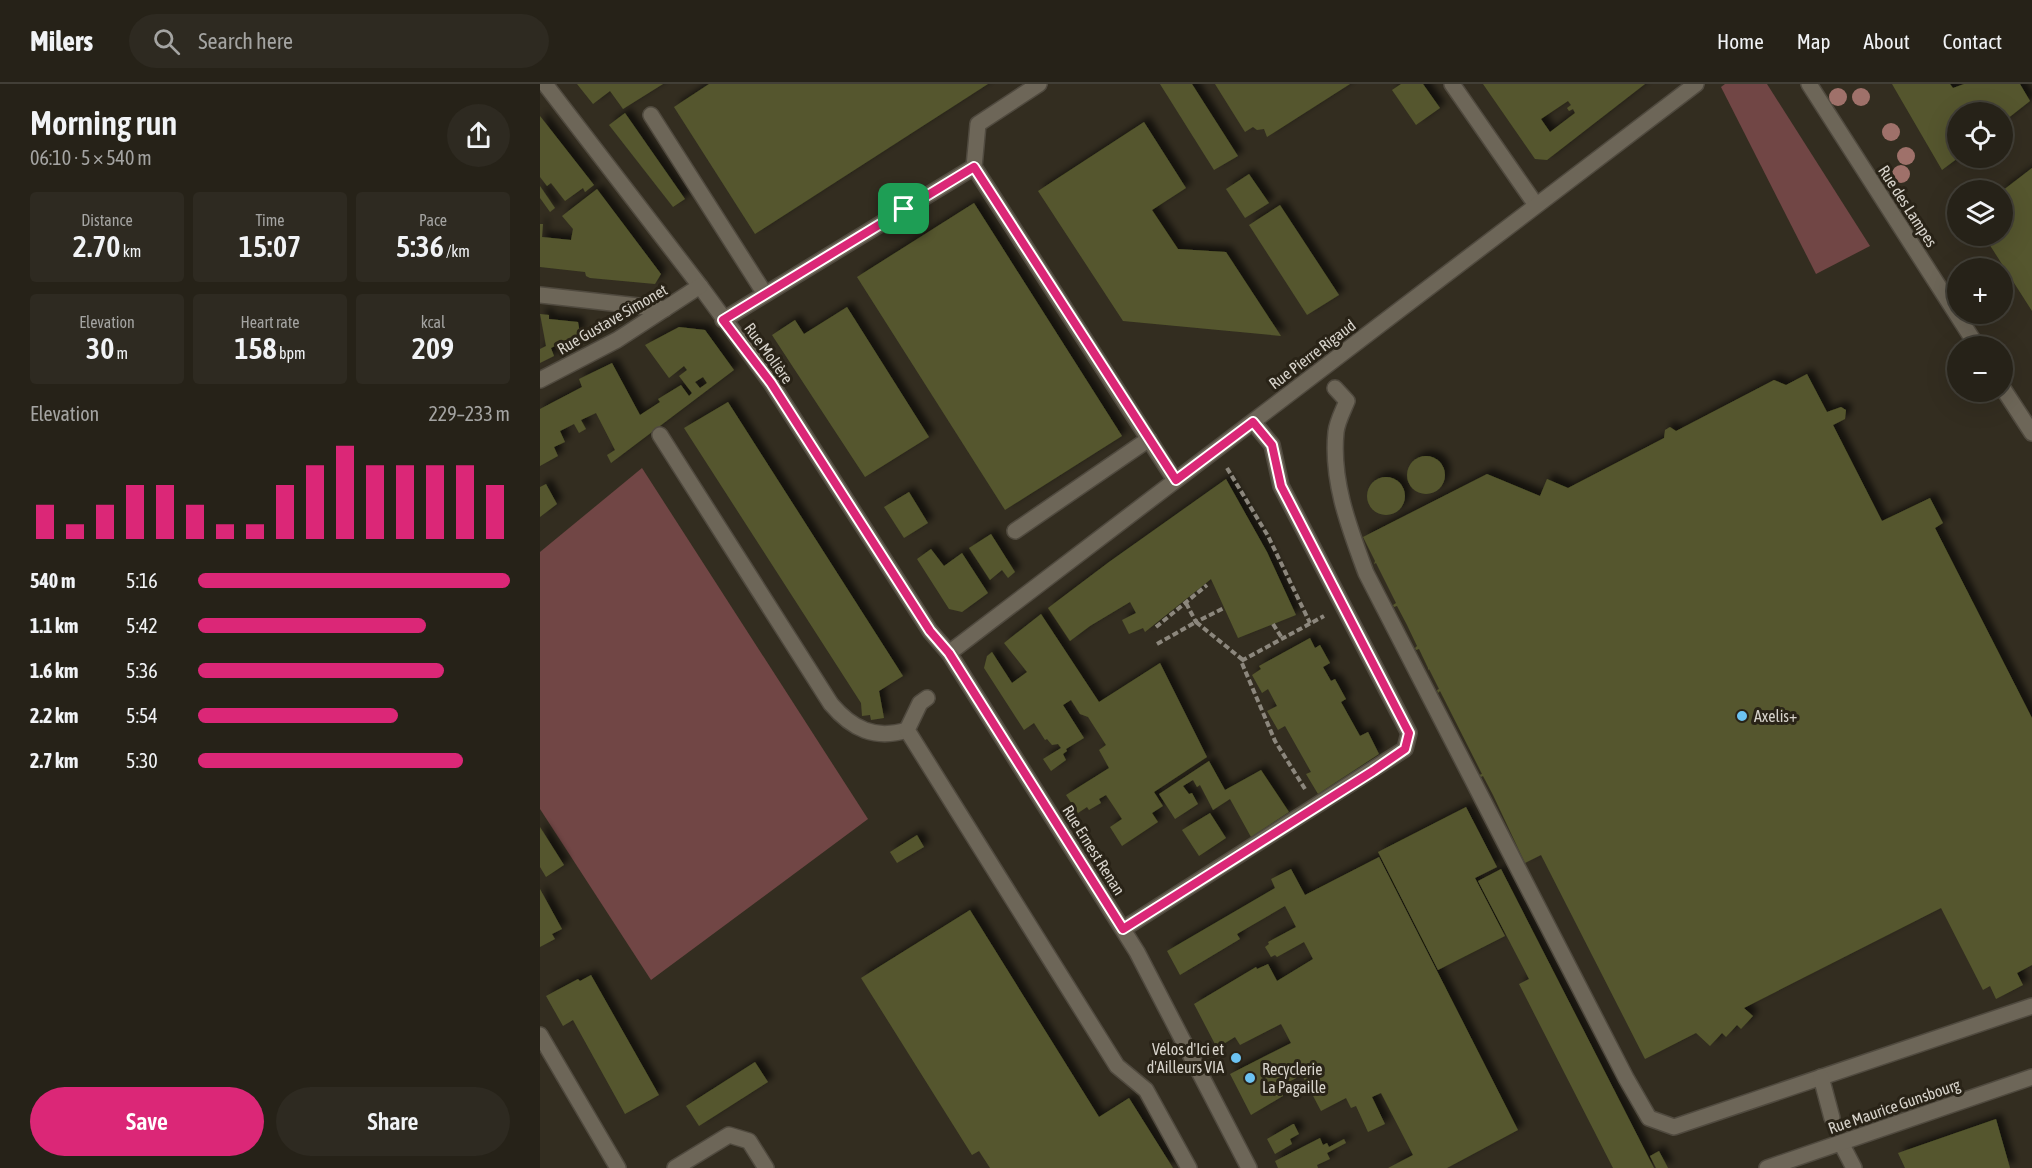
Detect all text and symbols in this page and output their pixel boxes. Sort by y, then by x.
search box [129,14,549,68]
text: Milers [30,25,93,57]
icon: search [150,25,183,58]
text: Search here [198,28,293,54]
text: Home [1717,29,1764,53]
text: Map [1797,29,1831,53]
text: About [1864,29,1910,53]
text: Contact [1943,29,2002,53]
map controls [1947,102,2013,402]
button: locate [1947,102,2013,168]
text: Morning run [30,104,177,142]
button: share [447,104,510,167]
text: 06:10 · 5 × 540 m [30,146,152,169]
street label: Rue des Lampes [1874,162,1941,251]
button: layers [1947,180,2013,246]
pin [878,183,929,234]
icon: arrive [887,192,920,225]
text: Distance [81,211,133,229]
text: Time [255,211,285,229]
text: Pace [419,211,447,229]
text: 2.70 [73,229,120,263]
text: 15:07 [239,229,301,263]
text: 5:36 [396,229,444,263]
text: km [120,242,141,260]
text: /km [444,242,470,260]
button: + [1947,258,2013,324]
street label: Rue Gustave Simonet [554,280,671,358]
text: Elevation [79,313,135,331]
text: Heart rate [241,313,299,331]
text: kcal [421,313,445,331]
street label: Rue Pierre Rigaud [1265,316,1359,393]
street label: Rue Molière [741,319,797,387]
text: 30 [86,331,114,365]
text: 158 [234,331,277,365]
text: 209 [412,331,454,365]
button: − [1947,336,2013,402]
text: m [114,344,128,362]
text: bpm [277,344,306,362]
text: Elevation [30,402,99,425]
text: 229–233 m [428,402,510,425]
text: 540 m [30,569,75,592]
text: 5:16 [126,569,158,592]
text: 1.1 km [30,614,78,637]
text: 5:42 [126,614,158,637]
text: 1.6 km [30,659,78,682]
text: 5:36 [126,659,158,682]
text: 2.2 km [30,704,78,727]
text: 5:54 [126,704,158,727]
place label: Axelis+ [1754,707,1797,725]
marker: Axelis+ [1735,709,1749,723]
text: 2.7 km [30,749,78,772]
text: 5:30 [126,749,158,772]
street label: Rue Ernest Renan [1059,802,1129,898]
place label: Vélos d'Ici et d'Ailleurs VIA [1147,1040,1224,1076]
marker: Vélos d'Ici et d'Ailleurs VIA [1229,1051,1243,1065]
place label: Recyclerie La Pagaille [1262,1060,1326,1097]
marker: Recyclerie La Pagaille [1243,1071,1257,1085]
street label: Rue Maurice Gunsbourg [1826,1075,1963,1138]
button: Save [30,1087,264,1156]
button: Share [276,1087,510,1156]

